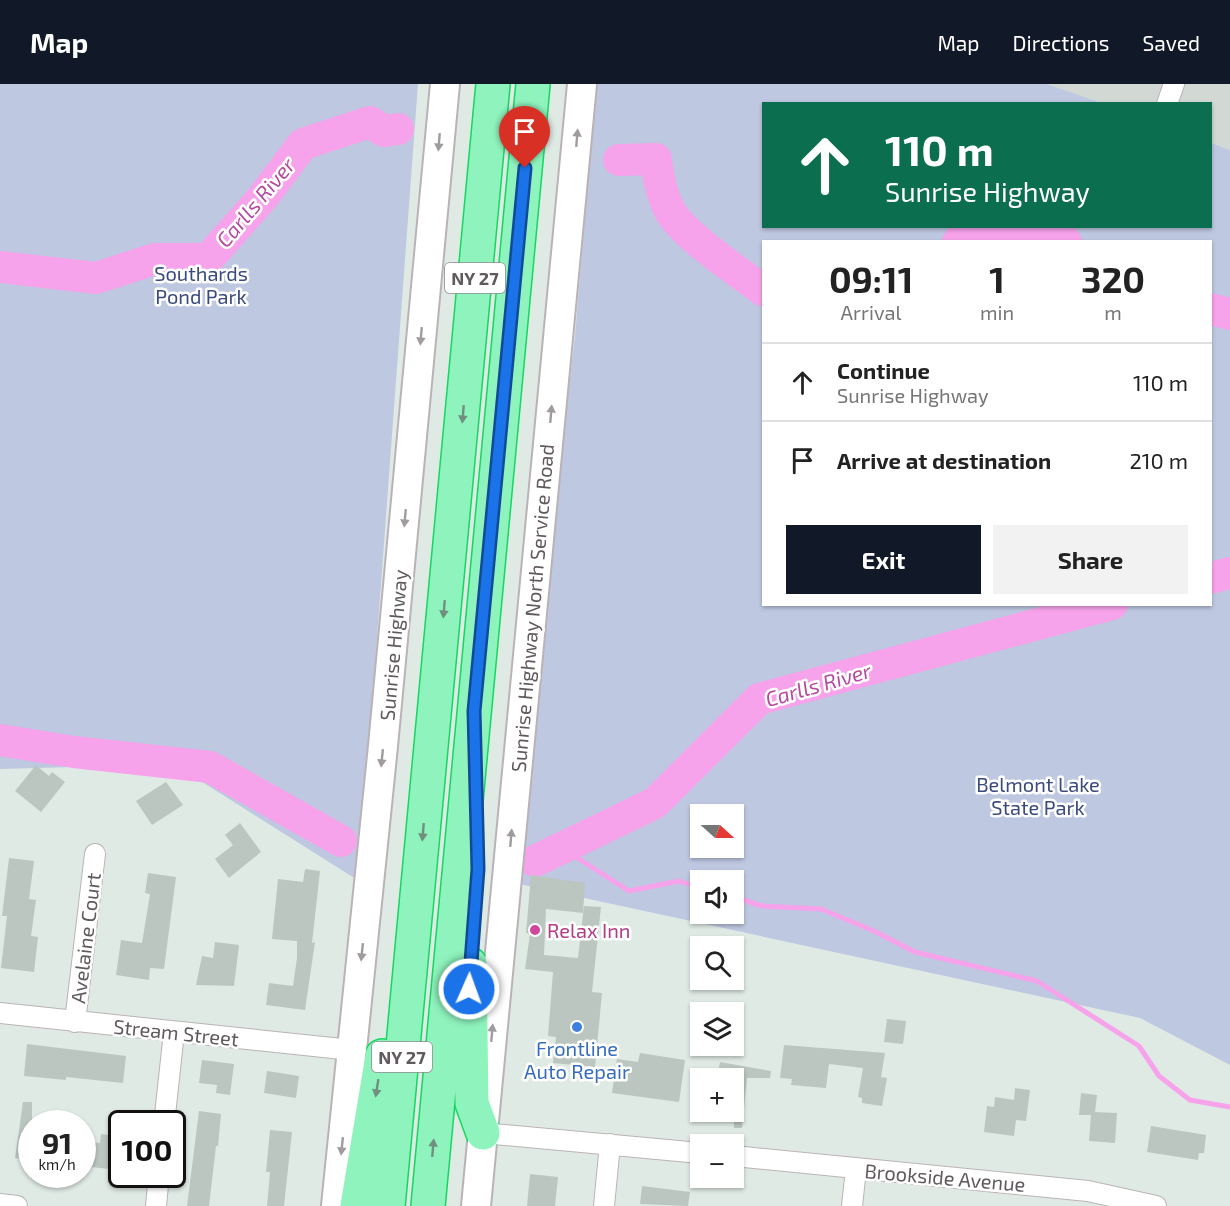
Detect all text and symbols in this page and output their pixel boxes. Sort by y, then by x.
text: Map [30,25,88,59]
text: Map [937,30,980,55]
text: Directions [1013,30,1109,55]
text: Saved [1142,30,1200,55]
pin [499,106,550,168]
icon: arrive [508,115,541,148]
text: 110 m [885,124,994,174]
icon: ahead [786,126,864,204]
one-way arrow [572,129,582,148]
one-way arrow [434,133,444,152]
water label: Carlls River [210,152,300,252]
text: Sunrise Highway [885,175,1090,207]
text: 09:11 [829,257,913,300]
text: 1 [989,257,1005,300]
text: 320 [1081,257,1145,300]
park label: Southards Pond Park [154,261,248,308]
road number: NY 27 [445,263,505,293]
text: Arrival [841,300,901,324]
text: min [980,300,1014,324]
text: m [1104,300,1122,324]
one-way arrow [417,327,426,346]
text: Continue [837,357,930,383]
icon: ahead [786,366,819,399]
text: 110 m [1133,369,1188,395]
text: Sunrise Highway [837,383,989,407]
one-way arrow [458,405,468,424]
one-way arrow [546,405,556,424]
street label: Sunrise Highway North Service Road [506,443,558,773]
icon: arrive [786,444,819,477]
text: Arrive at destination [837,447,1051,473]
text: 210 m [1129,447,1188,473]
one-way arrow [400,509,410,528]
button: Exit [786,525,981,594]
button: Share [993,525,1188,594]
street label: Sunrise Highway [374,568,412,722]
one-way arrow [439,599,449,618]
water label: Carlls River [762,657,874,711]
one-way arrow [377,748,387,767]
park label: Belmont Lake State Park [976,772,1100,819]
north arrow [690,804,744,858]
map controls [690,804,744,1188]
one-way arrow [418,823,428,842]
one-way arrow [506,829,516,848]
button: sound [690,870,744,924]
street label: Avelaine Court [65,871,105,1005]
place label: Relax Inn [547,918,630,942]
marker: Relax Inn [528,923,542,937]
button: search [690,936,744,990]
one-way arrow [357,942,367,961]
position arrow [437,957,501,1021]
button: layers [690,1002,744,1056]
street label: Stream Street [112,1013,240,1051]
marker: Frontline Auto Repair [570,1020,584,1034]
one-way arrow [487,1023,497,1042]
place label: Frontline Auto Repair [524,1036,630,1083]
road number: NY 27 [372,1042,432,1072]
button: + [690,1068,744,1122]
one-way arrow [372,1079,381,1098]
speed limit sign: 100 [108,1110,186,1188]
text: 91 [42,1124,72,1160]
button: − [690,1134,744,1188]
one-way arrow [337,1136,347,1155]
one-way arrow [428,1138,438,1157]
text: km/h [38,1155,76,1173]
street label: Brookside Avenue [864,1158,1026,1196]

